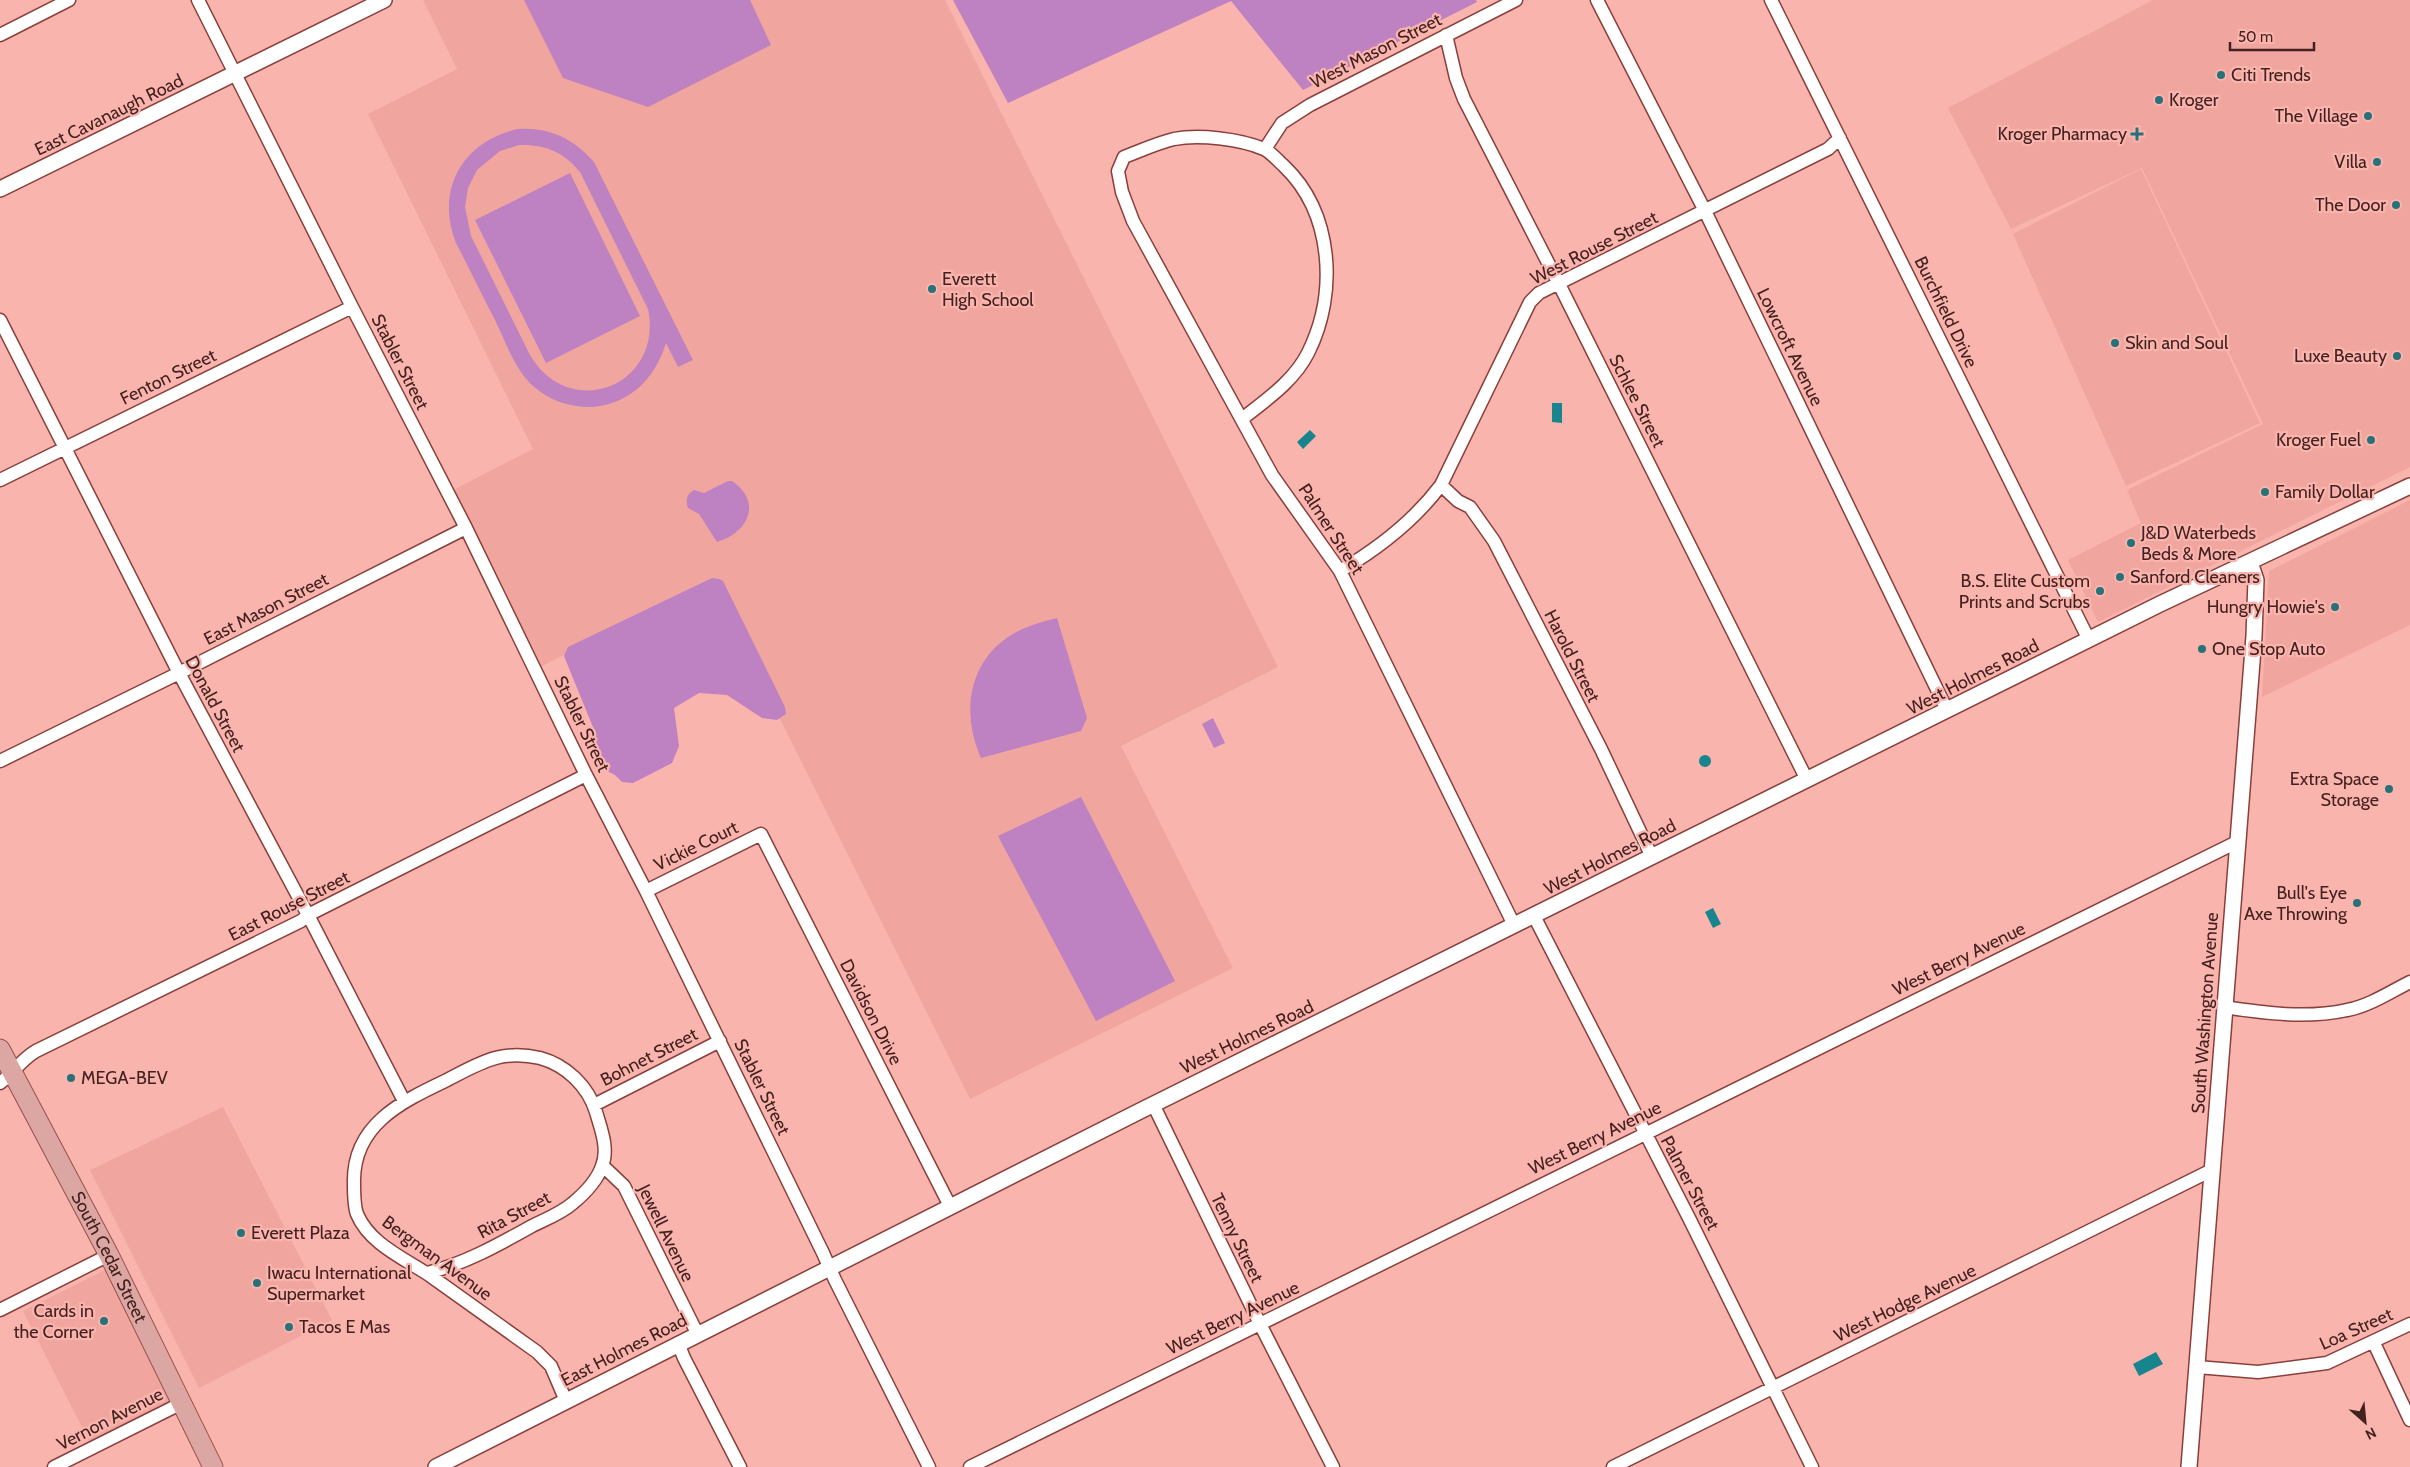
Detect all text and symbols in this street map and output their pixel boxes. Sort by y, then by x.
street label: West Mason Street [1307,9,1445,93]
scale bar [2230,20,2314,52]
text: 50 m [2238,28,2273,46]
place label: Citi Trends [2231,64,2311,86]
street label: East Cavanaugh Road [31,69,187,161]
marker: Citi Trends [2215,69,2227,81]
place label: Kroger [2169,89,2219,111]
marker: Kroger [2153,94,2165,106]
place label: The Village [2275,105,2358,127]
marker: The Village [2362,110,2374,122]
place label: Kroger Pharmacy [1998,123,2127,145]
marker: Kroger Pharmacy [2131,128,2143,140]
place label: Villa [2334,151,2367,173]
marker: Villa [2371,156,2383,168]
place label: The Door [2315,194,2386,216]
marker: The Door [2390,199,2402,211]
street label: West Rouse Street [1527,206,1661,290]
street label: Burchfield Drive [1910,253,1982,371]
place label: Everett High School [942,268,1034,311]
marker: Everett High School [926,283,938,295]
street label: Lowcroft Avenue [1752,285,1828,409]
street label: Stabler Street [367,311,433,413]
place label: Skin and Soul [2125,332,2229,354]
marker: Skin and Soul [2109,337,2121,349]
street label: Fenton Street [116,344,220,410]
place label: Luxe Beauty [2294,345,2387,367]
marker: Luxe Beauty [2391,350,2403,362]
street label: Schlee Street [1604,351,1670,451]
place label: Kroger Fuel [2276,429,2362,451]
marker: Kroger Fuel [2365,434,2377,446]
street label: Palmer Street [1293,479,1369,579]
place label: Family Dollar [2275,481,2375,503]
marker: Family Dollar [2259,486,2271,498]
place label: J&D Waterbeds Beds & More [2140,522,2256,565]
marker: J&D Waterbeds Beds & More [2125,537,2137,549]
place label: Sanford Cleaners [2130,566,2260,588]
street label: East Mason Street [200,568,332,650]
place label: B.S. Elite Custom Prints and Scrubs [1959,570,2090,613]
marker: Sanford Cleaners [2114,571,2126,583]
marker: B.S. Elite Custom Prints and Scrubs [2094,585,2106,597]
place label: Hungry Howie's [2207,596,2325,618]
marker: Hungry Howie's [2329,601,2341,613]
street label: Harold Street [1539,606,1605,706]
street label: West Holmes Road [1903,634,2043,720]
place label: One Stop Auto [2212,638,2326,660]
marker: One Stop Auto [2196,643,2208,655]
street label: Donald Street [180,652,250,756]
street label: Stabler Street [549,672,615,776]
place label: Extra Space Storage [2290,768,2379,811]
marker: Extra Space Storage [2383,783,2395,795]
street label: West Holmes Road [1540,814,1680,900]
street label: Vickie Court [650,816,742,876]
street label: East Rouse Street [225,866,353,946]
place label: Bull's Eye Axe Throwing [2244,882,2348,925]
marker: Bull's Eye Axe Throwing [2351,897,2363,909]
street label: South Washington Avenue [2187,912,2223,1114]
street label: West Berry Avenue [1889,917,2029,1001]
street label: Davidson Drive [835,955,907,1069]
street label: West Holmes Road [1177,995,1317,1079]
street label: Bohnet Street [597,1023,701,1091]
street label: Stabler Street [729,1035,795,1139]
place label: MEGA-BEV [81,1067,168,1089]
marker: MEGA-BEV [65,1072,77,1084]
street label: West Berry Avenue [1525,1096,1665,1180]
street label: Palmer Street [1656,1132,1724,1234]
street label: Jewell Avenue [633,1180,699,1285]
street label: Rita Street [474,1187,554,1243]
street label: South Cedar Street [66,1188,152,1326]
street label: Tenny Street [1206,1190,1268,1286]
street label: Bergman Avenue [378,1211,496,1305]
place label: Everett Plaza [251,1222,350,1244]
marker: Everett Plaza [235,1227,247,1239]
street label: West Hodge Avenue [1831,1259,1979,1347]
place label: Iwacu International Supermarket [267,1262,412,1305]
street label: West Berry Avenue [1163,1276,1303,1360]
marker: Iwacu International Supermarket [251,1277,263,1289]
place label: Cards in the Corner [14,1300,94,1343]
street label: Loa Street [2316,1303,2396,1355]
street label: East Holmes Road [557,1309,691,1391]
marker: Cards in the Corner [98,1315,110,1327]
place label: Tacos E Mas [299,1316,390,1338]
marker: Tacos E Mas [283,1321,295,1333]
street label: Vernon Avenue [53,1383,167,1455]
north arrow [2340,1397,2390,1447]
text: N [2362,1423,2379,1444]

